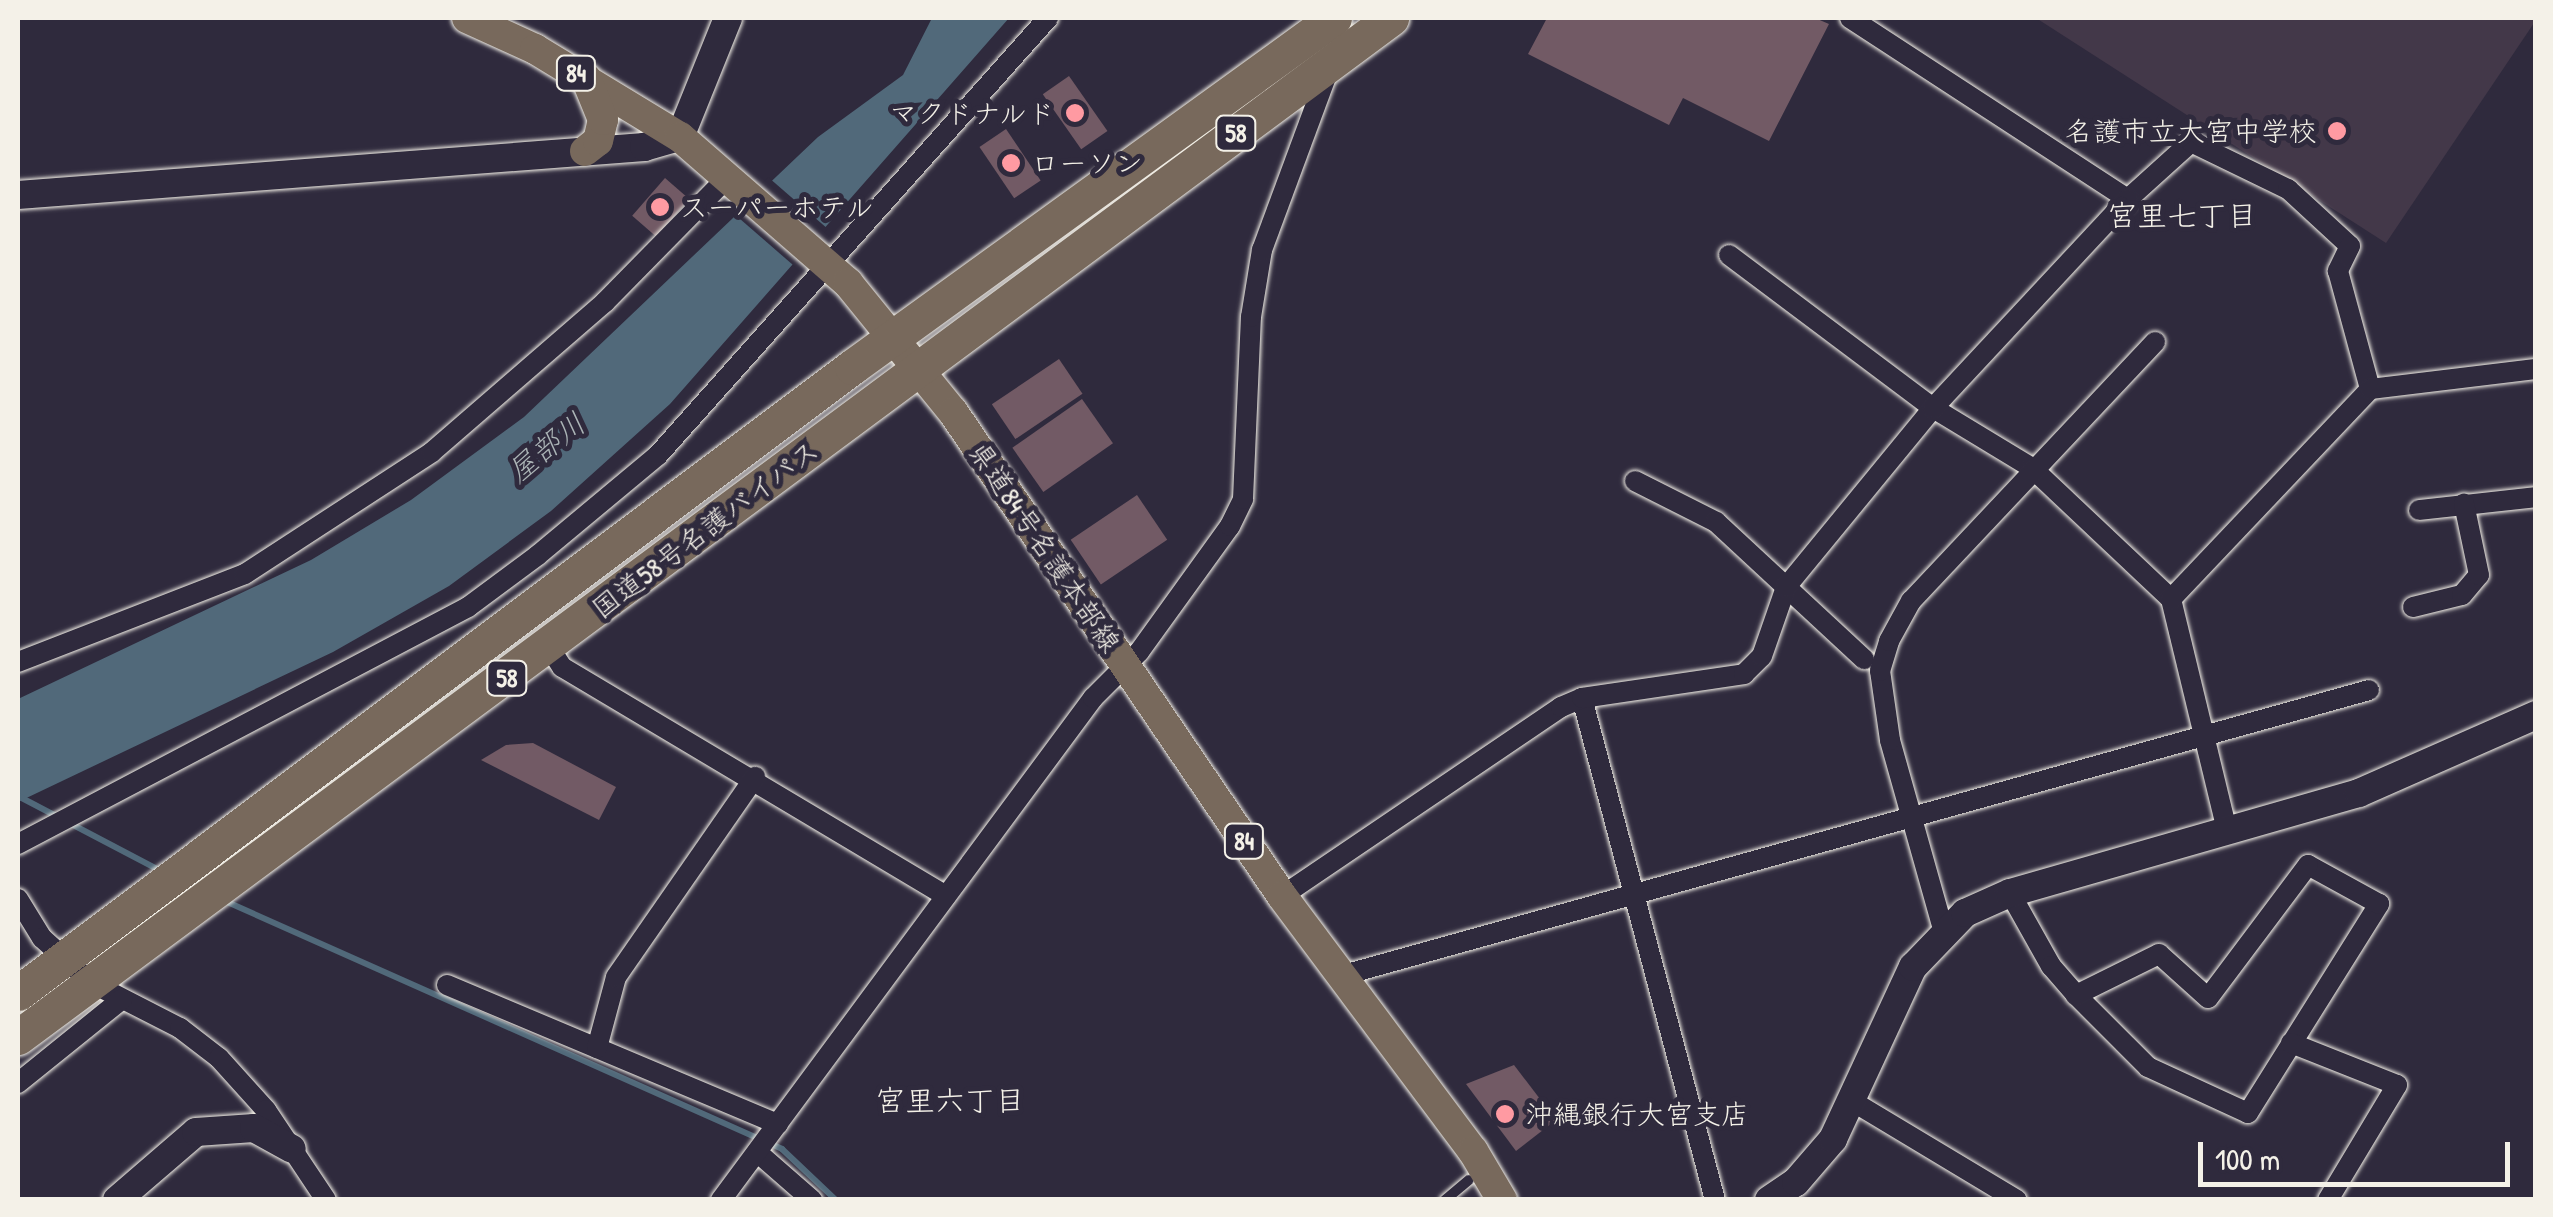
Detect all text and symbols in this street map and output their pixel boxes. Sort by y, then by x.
road number: 84 [554,53,598,93]
place label: マクドナルド [887,96,1055,130]
marker: マクドナルド [1064,102,1086,124]
road number: 58 [1214,113,1258,153]
place label: 名護市立大宮中学校 [2065,114,2317,148]
marker: 名護市立大宮中学校 [2326,120,2348,142]
place label: ローソン [1031,146,1143,180]
marker: ローソン [1000,152,1022,174]
place label: スーパーホテル [680,190,875,224]
marker: スーパーホテル [649,196,671,218]
district label: 宮里七丁目 [2107,197,2257,233]
water label: 屋部川 [500,405,592,489]
street label: 国道58号名護バイパス [585,433,825,625]
street label: 県道84号名護本部線 [962,435,1128,659]
road number: 58 [484,658,530,698]
road number: 84 [1222,821,1266,861]
district label: 宮里六丁目 [875,1082,1025,1118]
place label: 沖縄銀行大宮支店 [1525,1097,1749,1131]
marker: 沖縄銀行大宮支店 [1494,1103,1516,1125]
scale bar [2203,1122,2516,1184]
text: 100 m [2215,1139,2280,1179]

